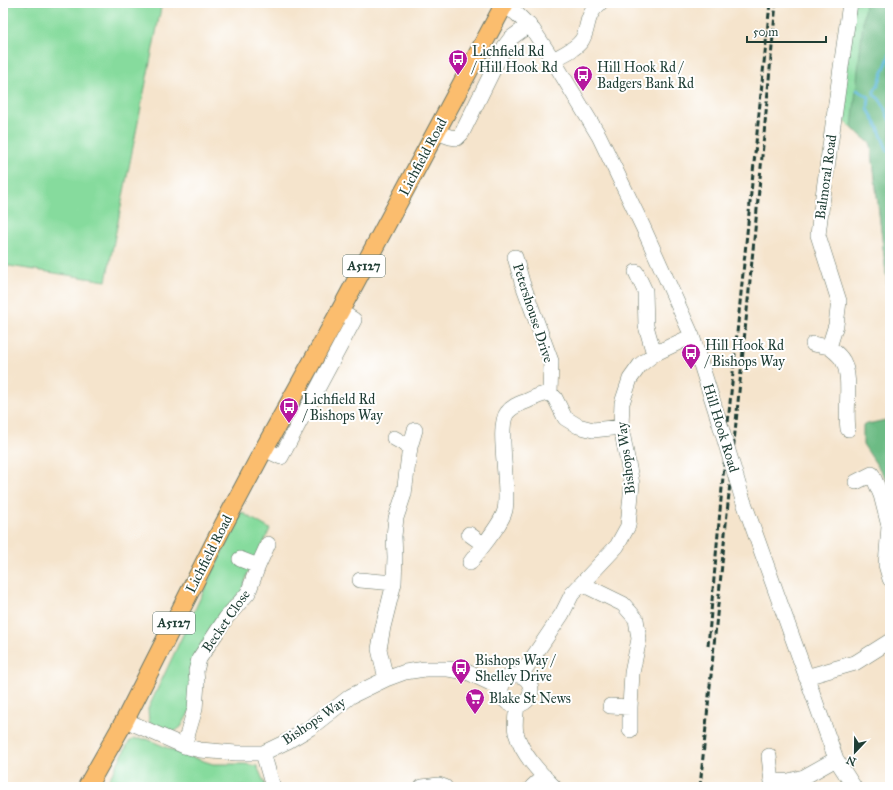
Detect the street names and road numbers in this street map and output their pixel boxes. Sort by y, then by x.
street label: Lichfield Road [395,115,451,199]
street label: Balmoral Road [812,133,840,221]
road number: A5127 [343,255,385,277]
street label: Petershouse Drive [509,261,557,365]
street label: Hill Hook Road [699,381,743,475]
street label: Bishops Way [613,420,639,495]
street label: Lichfield Road [182,512,236,596]
street label: Becket Close [198,586,254,656]
road number: A5127 [153,612,195,634]
street label: Bishops Way [279,693,349,748]

